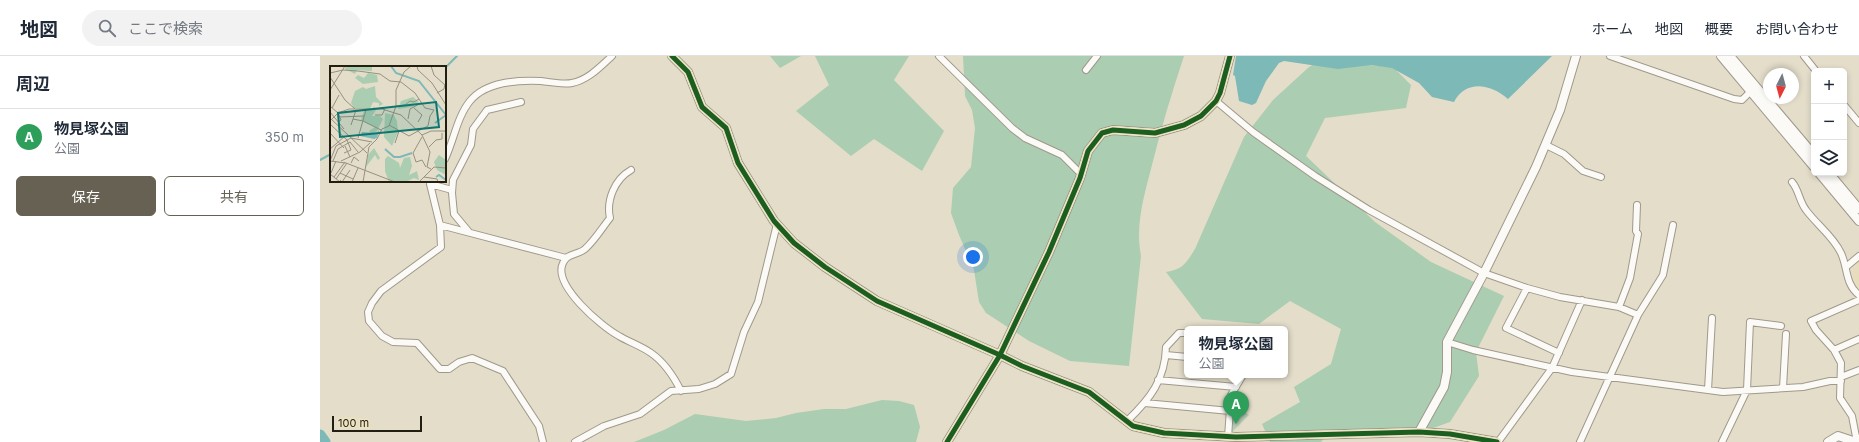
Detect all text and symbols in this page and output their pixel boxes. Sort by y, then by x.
search box [82,10,362,46]
icon: search [96,17,118,39]
text: 地図 [20,18,58,41]
text: ここで検索 [128,19,203,38]
text: ホーム [1591,20,1633,37]
text: 地図 [1655,20,1683,37]
text: 概要 [1705,20,1733,37]
text: お問い合わせ [1755,20,1839,37]
inset map [330,66,446,182]
north arrow [1763,68,1799,104]
map controls [1811,68,1847,176]
button: + [1811,68,1847,104]
text: 周辺 [16,74,50,94]
button: − [1811,104,1847,140]
text: 物見塚公園 [54,119,129,138]
text: A [24,129,34,145]
text: 350 m [265,129,304,145]
text: 公園 [54,140,80,156]
button: layers [1811,140,1847,176]
button: 保存 [16,176,156,216]
button: 共有 [164,176,304,216]
your location [963,247,983,267]
popup [1184,326,1288,378]
text: 物見塚公園 [1198,334,1274,353]
text: 公園 [1198,355,1225,371]
pin: A [1223,391,1249,424]
scale bar [332,414,422,433]
text: 100 m [338,416,369,430]

